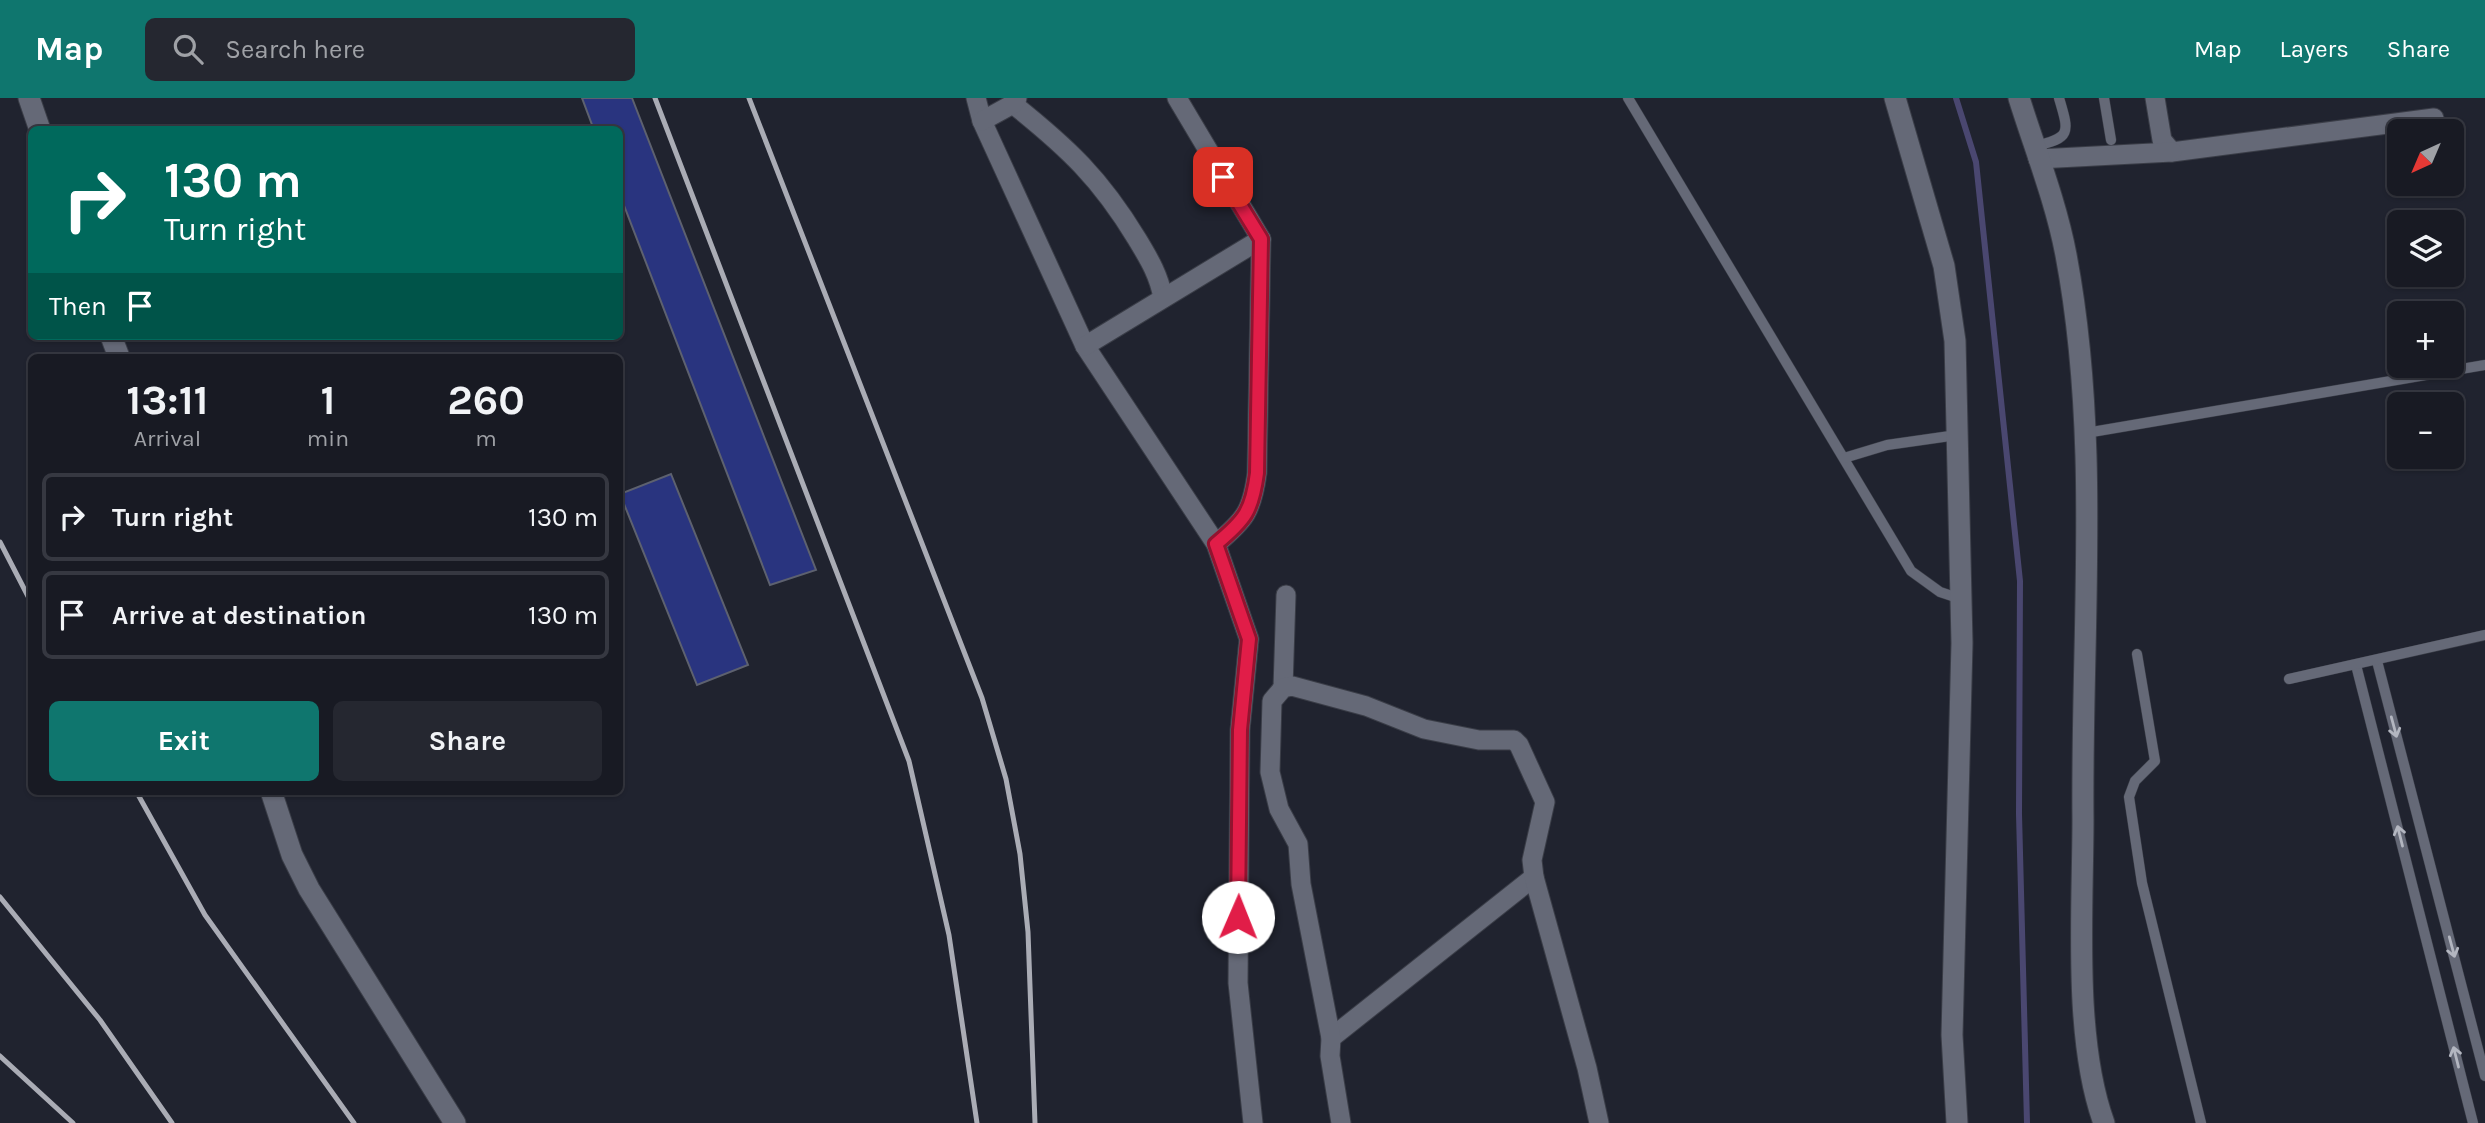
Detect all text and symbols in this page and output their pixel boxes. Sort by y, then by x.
search box [145,18,635,81]
text: Map [35,30,103,68]
icon: search [169,30,207,68]
text: Search here [225,34,365,65]
text: Map [2194,35,2242,63]
text: Layers [2280,35,2349,63]
text: Share [2387,35,2450,63]
north arrow [2387,119,2464,196]
map controls [2387,119,2464,469]
pin [1193,147,1253,207]
text: 130 m [164,152,302,209]
icon: right [49,154,140,245]
icon: arrive [1204,158,1242,196]
button: layers [2387,210,2464,287]
text: Turn right [164,211,306,248]
icon: arrive [121,287,159,325]
text: Then [49,291,107,322]
button: + [2387,301,2464,378]
text: 13:11 [126,375,209,425]
text: 1 [320,375,335,425]
text: 260 [447,375,525,425]
button: − [2387,392,2464,469]
text: Arrival [134,425,201,452]
text: min [307,425,349,452]
text: m [475,425,497,452]
icon: right [53,498,91,536]
text: Turn right [112,502,233,533]
text: 130 m [528,502,598,533]
icon: arrive [53,596,91,634]
text: Arrive at destination [112,600,366,631]
text: 130 m [528,600,598,631]
button: Exit [49,701,319,781]
button: Share [333,701,602,781]
one-way arrow [2388,715,2401,738]
one-way arrow [2393,825,2406,848]
position arrow [1201,880,1275,954]
one-way arrow [2446,936,2459,958]
one-way arrow [2449,1046,2462,1069]

